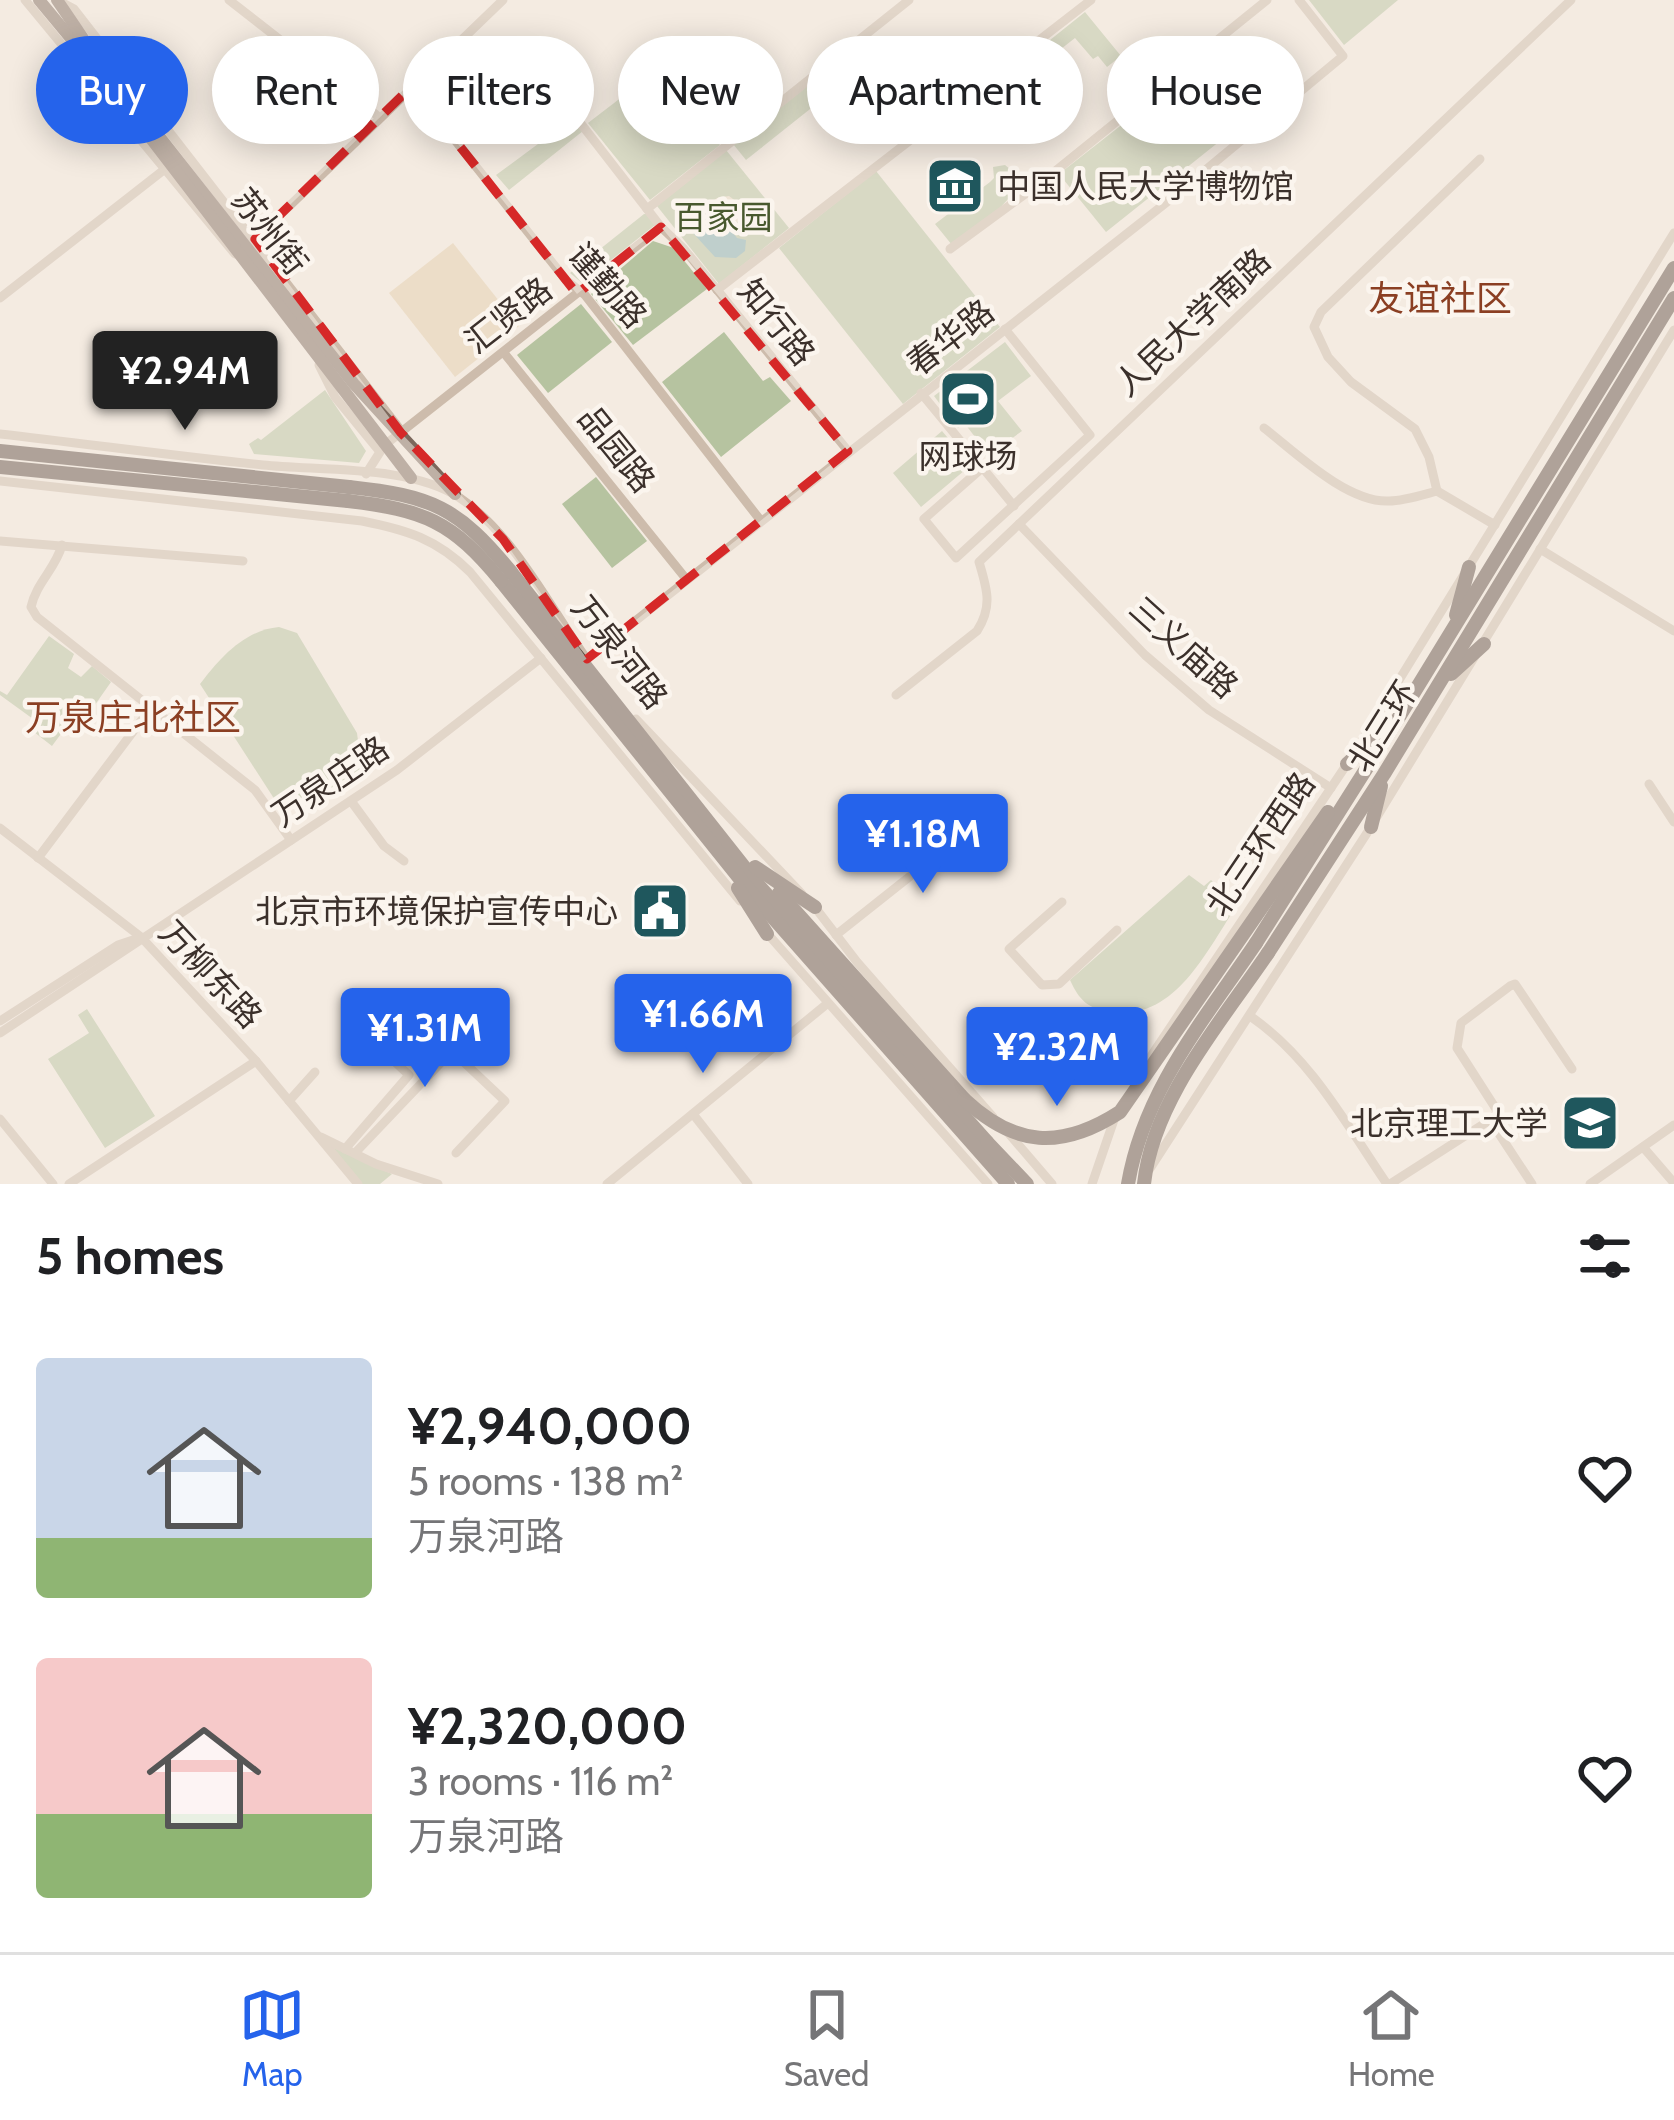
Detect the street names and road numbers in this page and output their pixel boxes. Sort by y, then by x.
street label: 苏州街 [224,180,316,282]
street label: 谨勤路 [560,235,656,335]
street label: 人民大学南路 [1106,240,1278,404]
street label: 汇贤路 [457,269,559,361]
street label: 知行路 [730,271,824,373]
street label: 春华路 [899,291,1001,383]
street label: 品园路 [570,398,664,500]
street label: 万泉河路 [564,588,676,716]
street label: 三义庙路 [1122,588,1246,706]
street label: 北三环 [1339,673,1425,779]
street label: 万泉庄路 [264,728,396,834]
street label: 北三环西路 [1197,764,1323,924]
street label: 万柳东路 [151,912,271,1036]

